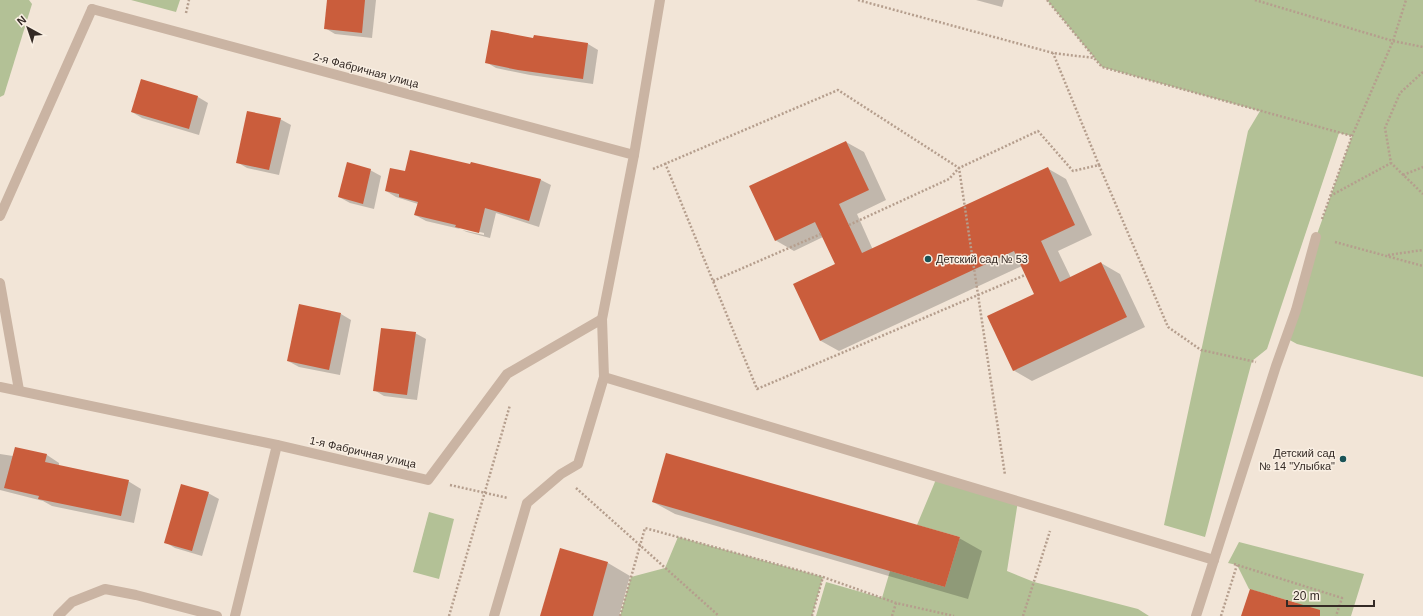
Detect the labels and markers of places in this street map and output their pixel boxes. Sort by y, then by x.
place label: Детский сад № 53 [936,253,1028,265]
marker: Детский сад № 53 [923,254,933,264]
place label: Детский сад № 14 "Улыбка" [1259,447,1336,472]
marker: Детский сад № 14 "Улыбка" [1338,454,1348,464]

